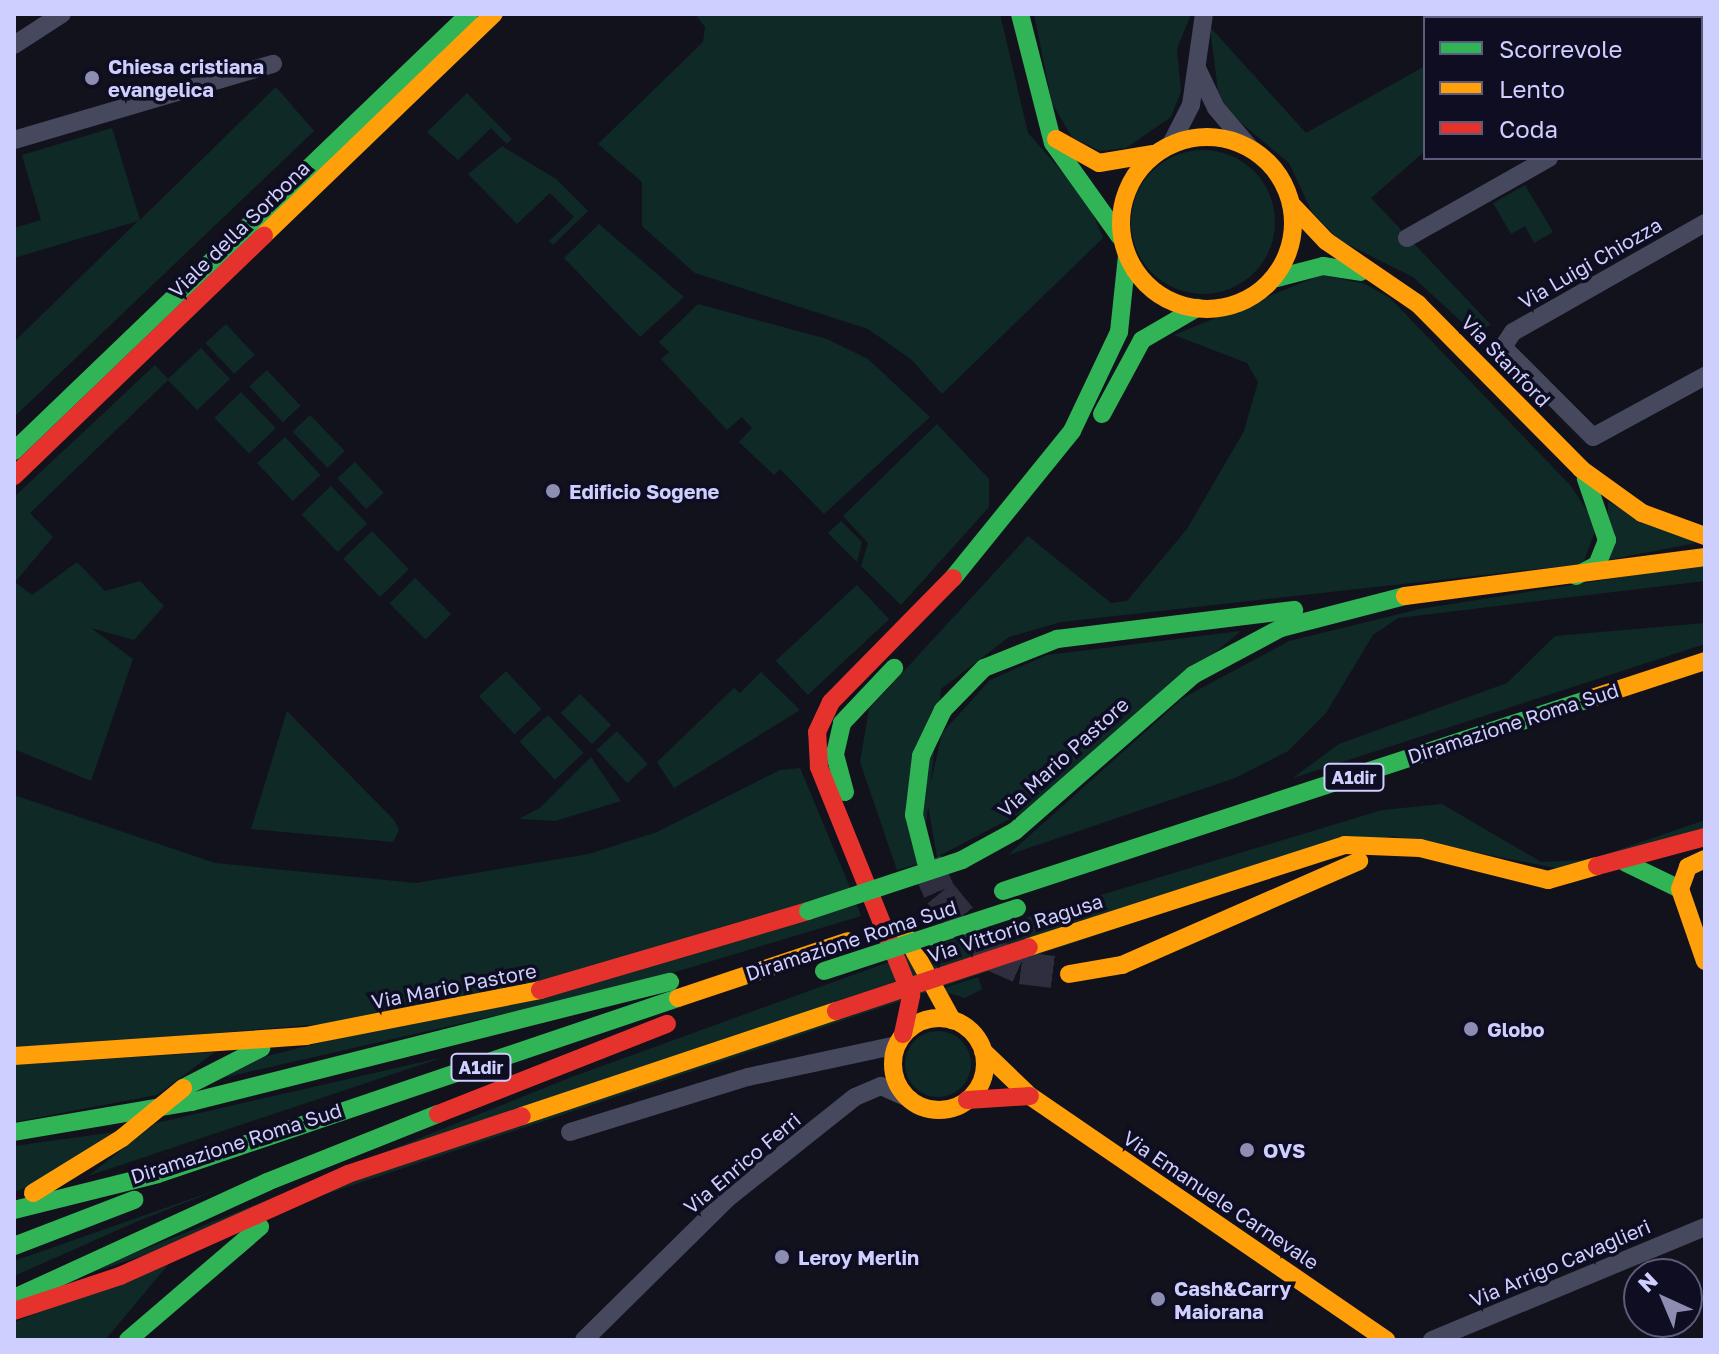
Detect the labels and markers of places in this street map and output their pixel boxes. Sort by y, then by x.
place label: Chiesa cristiana evangelica [108,54,264,101]
marker: Chiesa cristiana evangelica [83,69,101,87]
place label: Edificio Sogene [569,479,719,503]
marker: Edificio Sogene [544,482,562,500]
place label: Globo [1487,1017,1545,1041]
marker: Globo [1462,1020,1480,1038]
place label: OVS [1263,1138,1305,1162]
marker: OVS [1238,1141,1256,1159]
place label: Leroy Merlin [798,1245,919,1269]
marker: Leroy Merlin [773,1248,791,1266]
place label: Cash&Carry Maiorana [1174,1276,1291,1323]
marker: Cash&Carry Maiorana [1149,1290,1167,1308]

